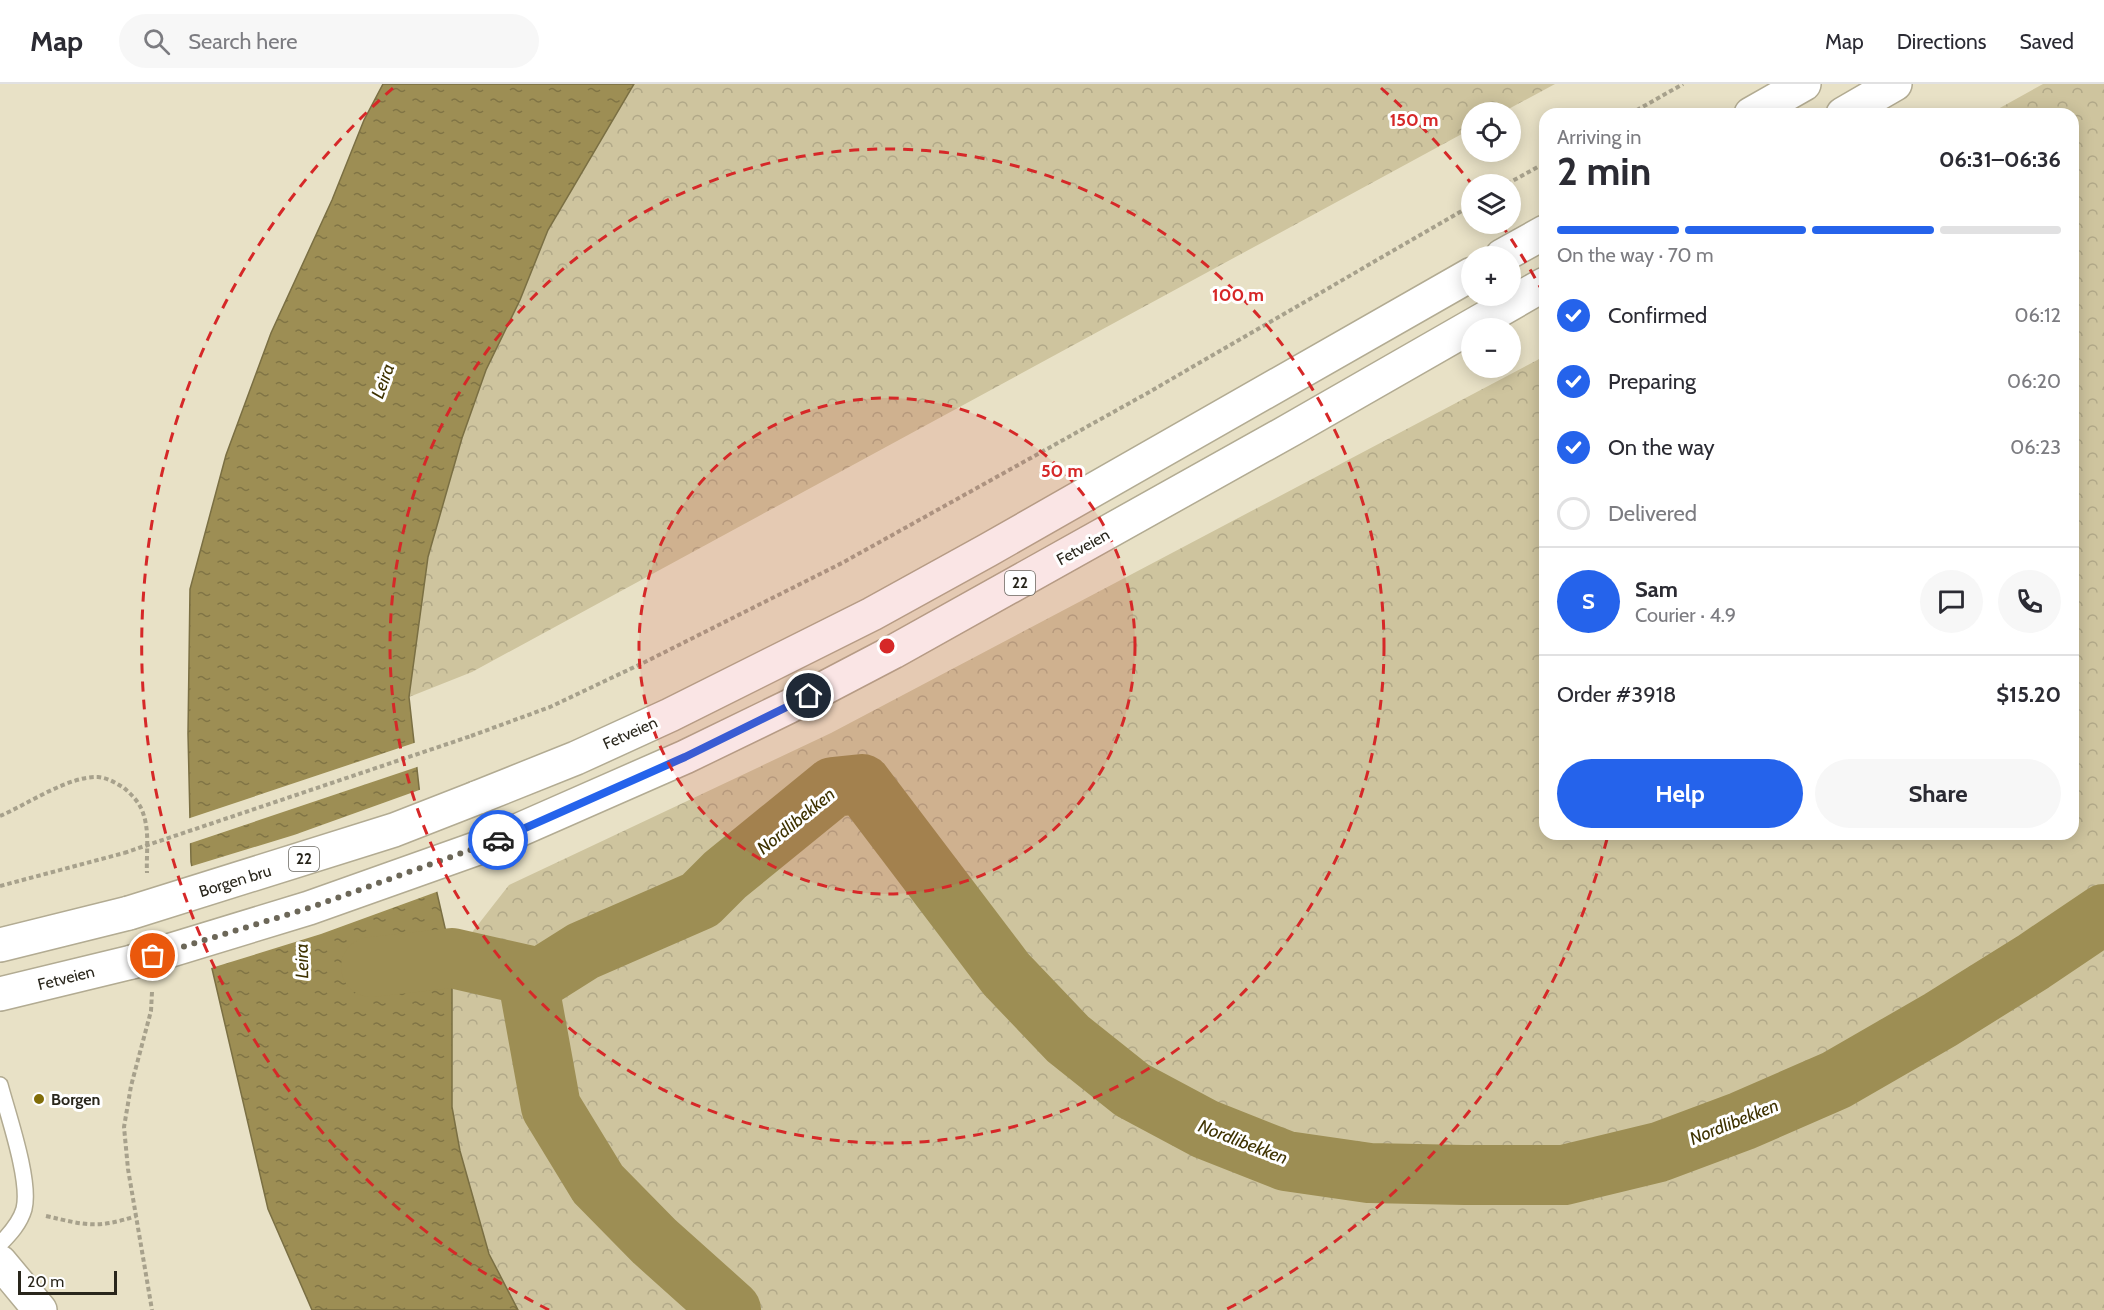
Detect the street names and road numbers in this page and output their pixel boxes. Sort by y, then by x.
street label: Fetveien [1053,525,1113,569]
road number: 22 [1005,571,1035,595]
street label: Fetveien [600,713,660,753]
road number: 22 [289,847,319,871]
street label: Borgen bru [197,861,273,901]
street label: Fetveien [36,962,96,994]

